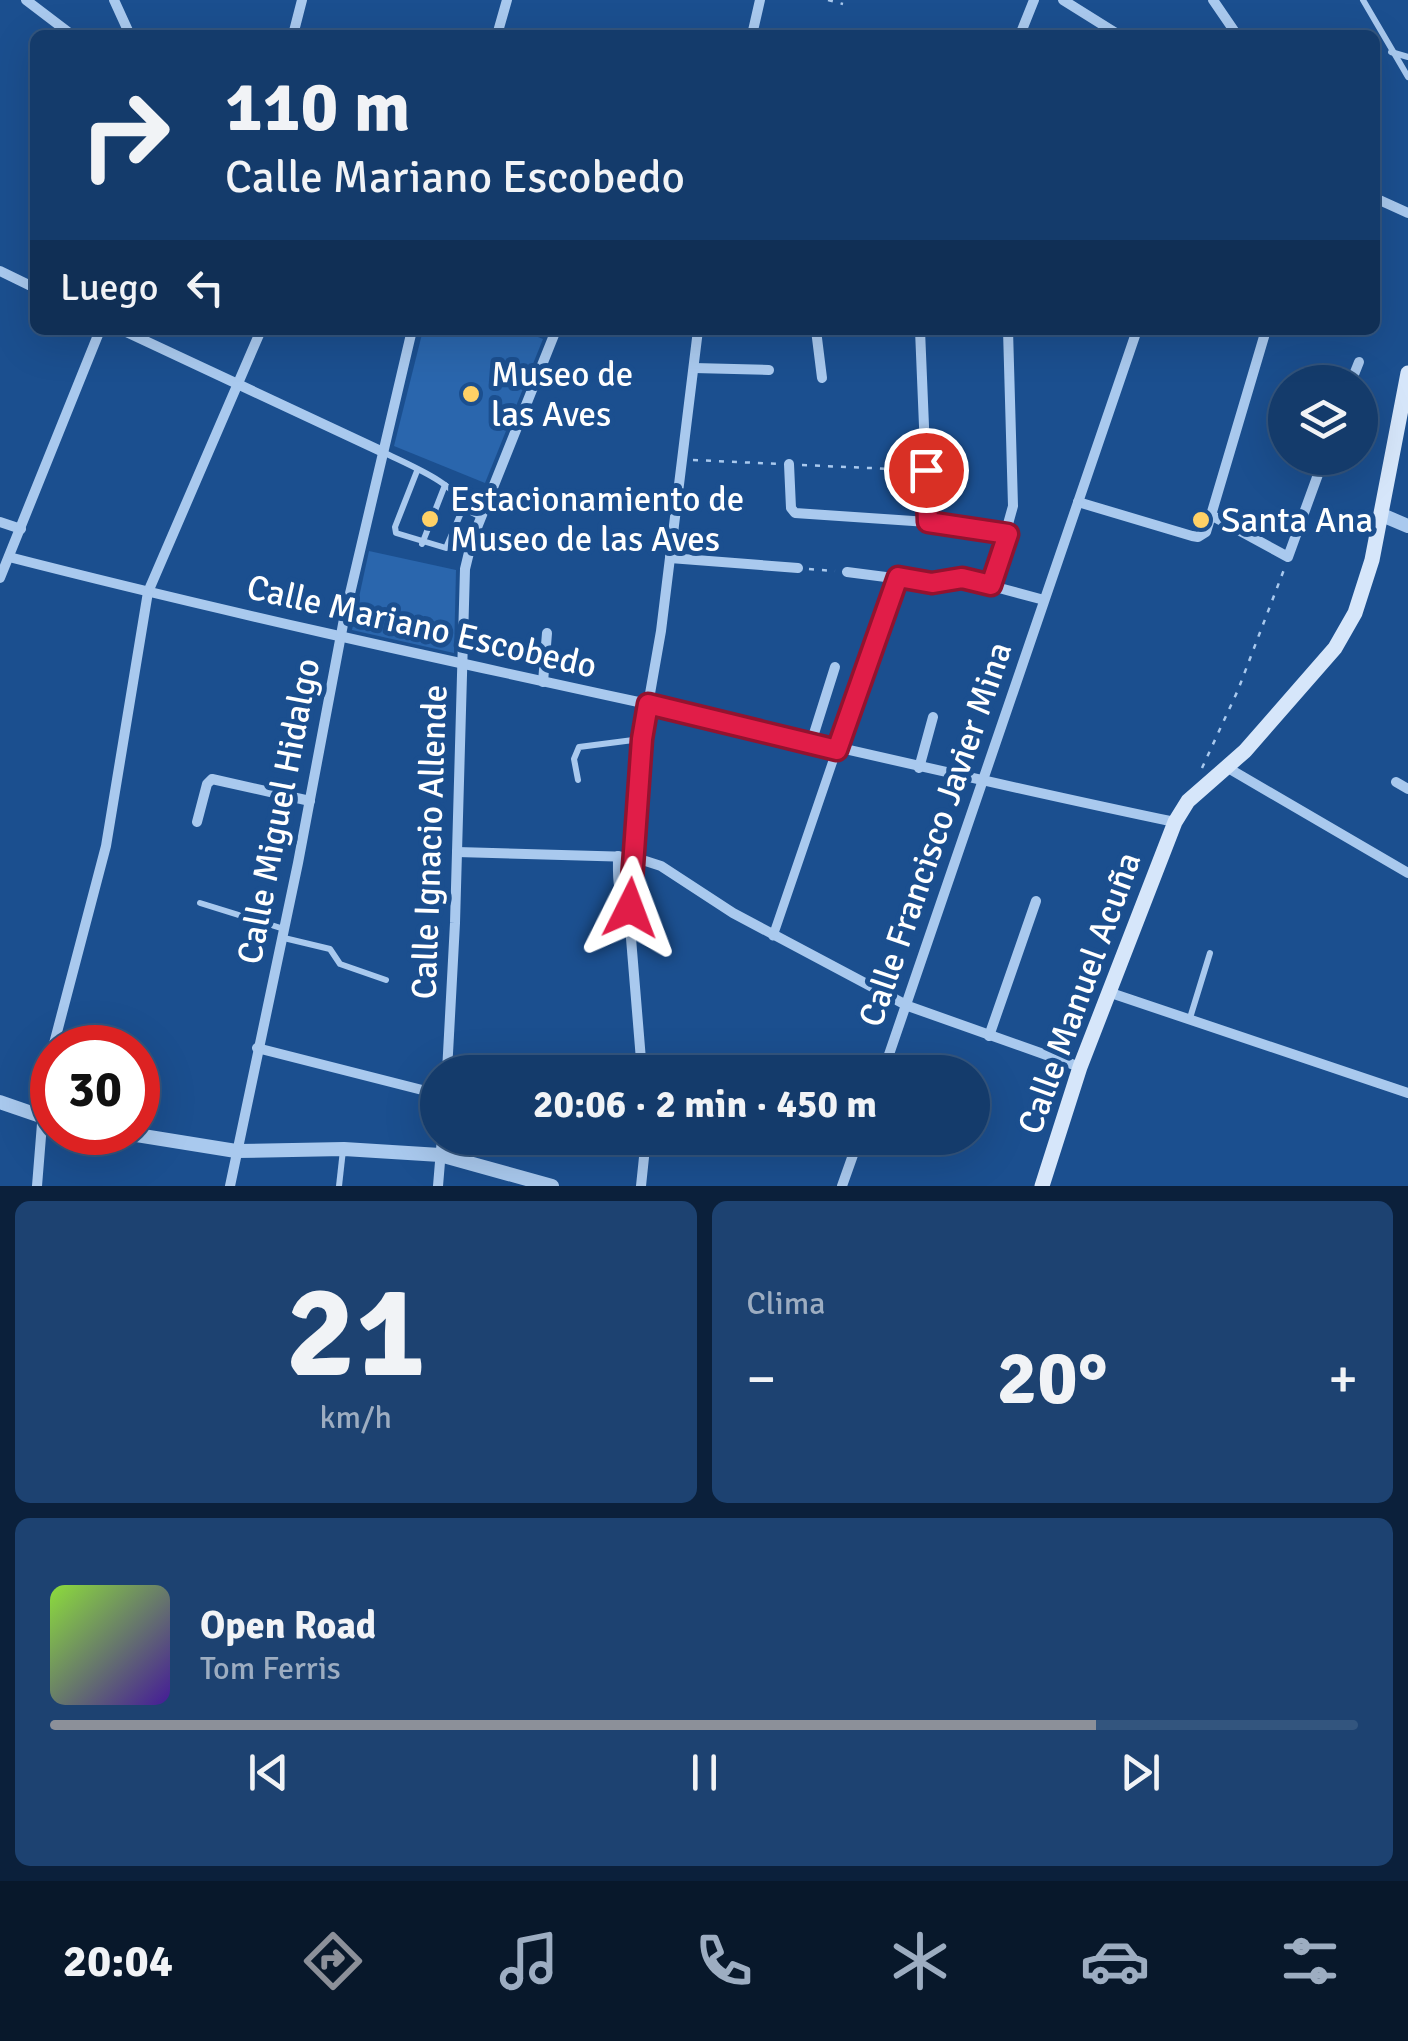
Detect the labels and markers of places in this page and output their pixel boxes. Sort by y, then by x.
place label: Museo de las Aves [491,353,633,436]
marker: Museo de las Aves [460,383,482,405]
pin [884,428,969,513]
place label: Estacionamiento de Museo de las Aves [450,478,744,561]
place label: Santa Ana [1221,499,1373,542]
marker: Estacionamiento de Museo de las Aves [419,508,441,530]
marker: Santa Ana [1190,509,1212,531]

